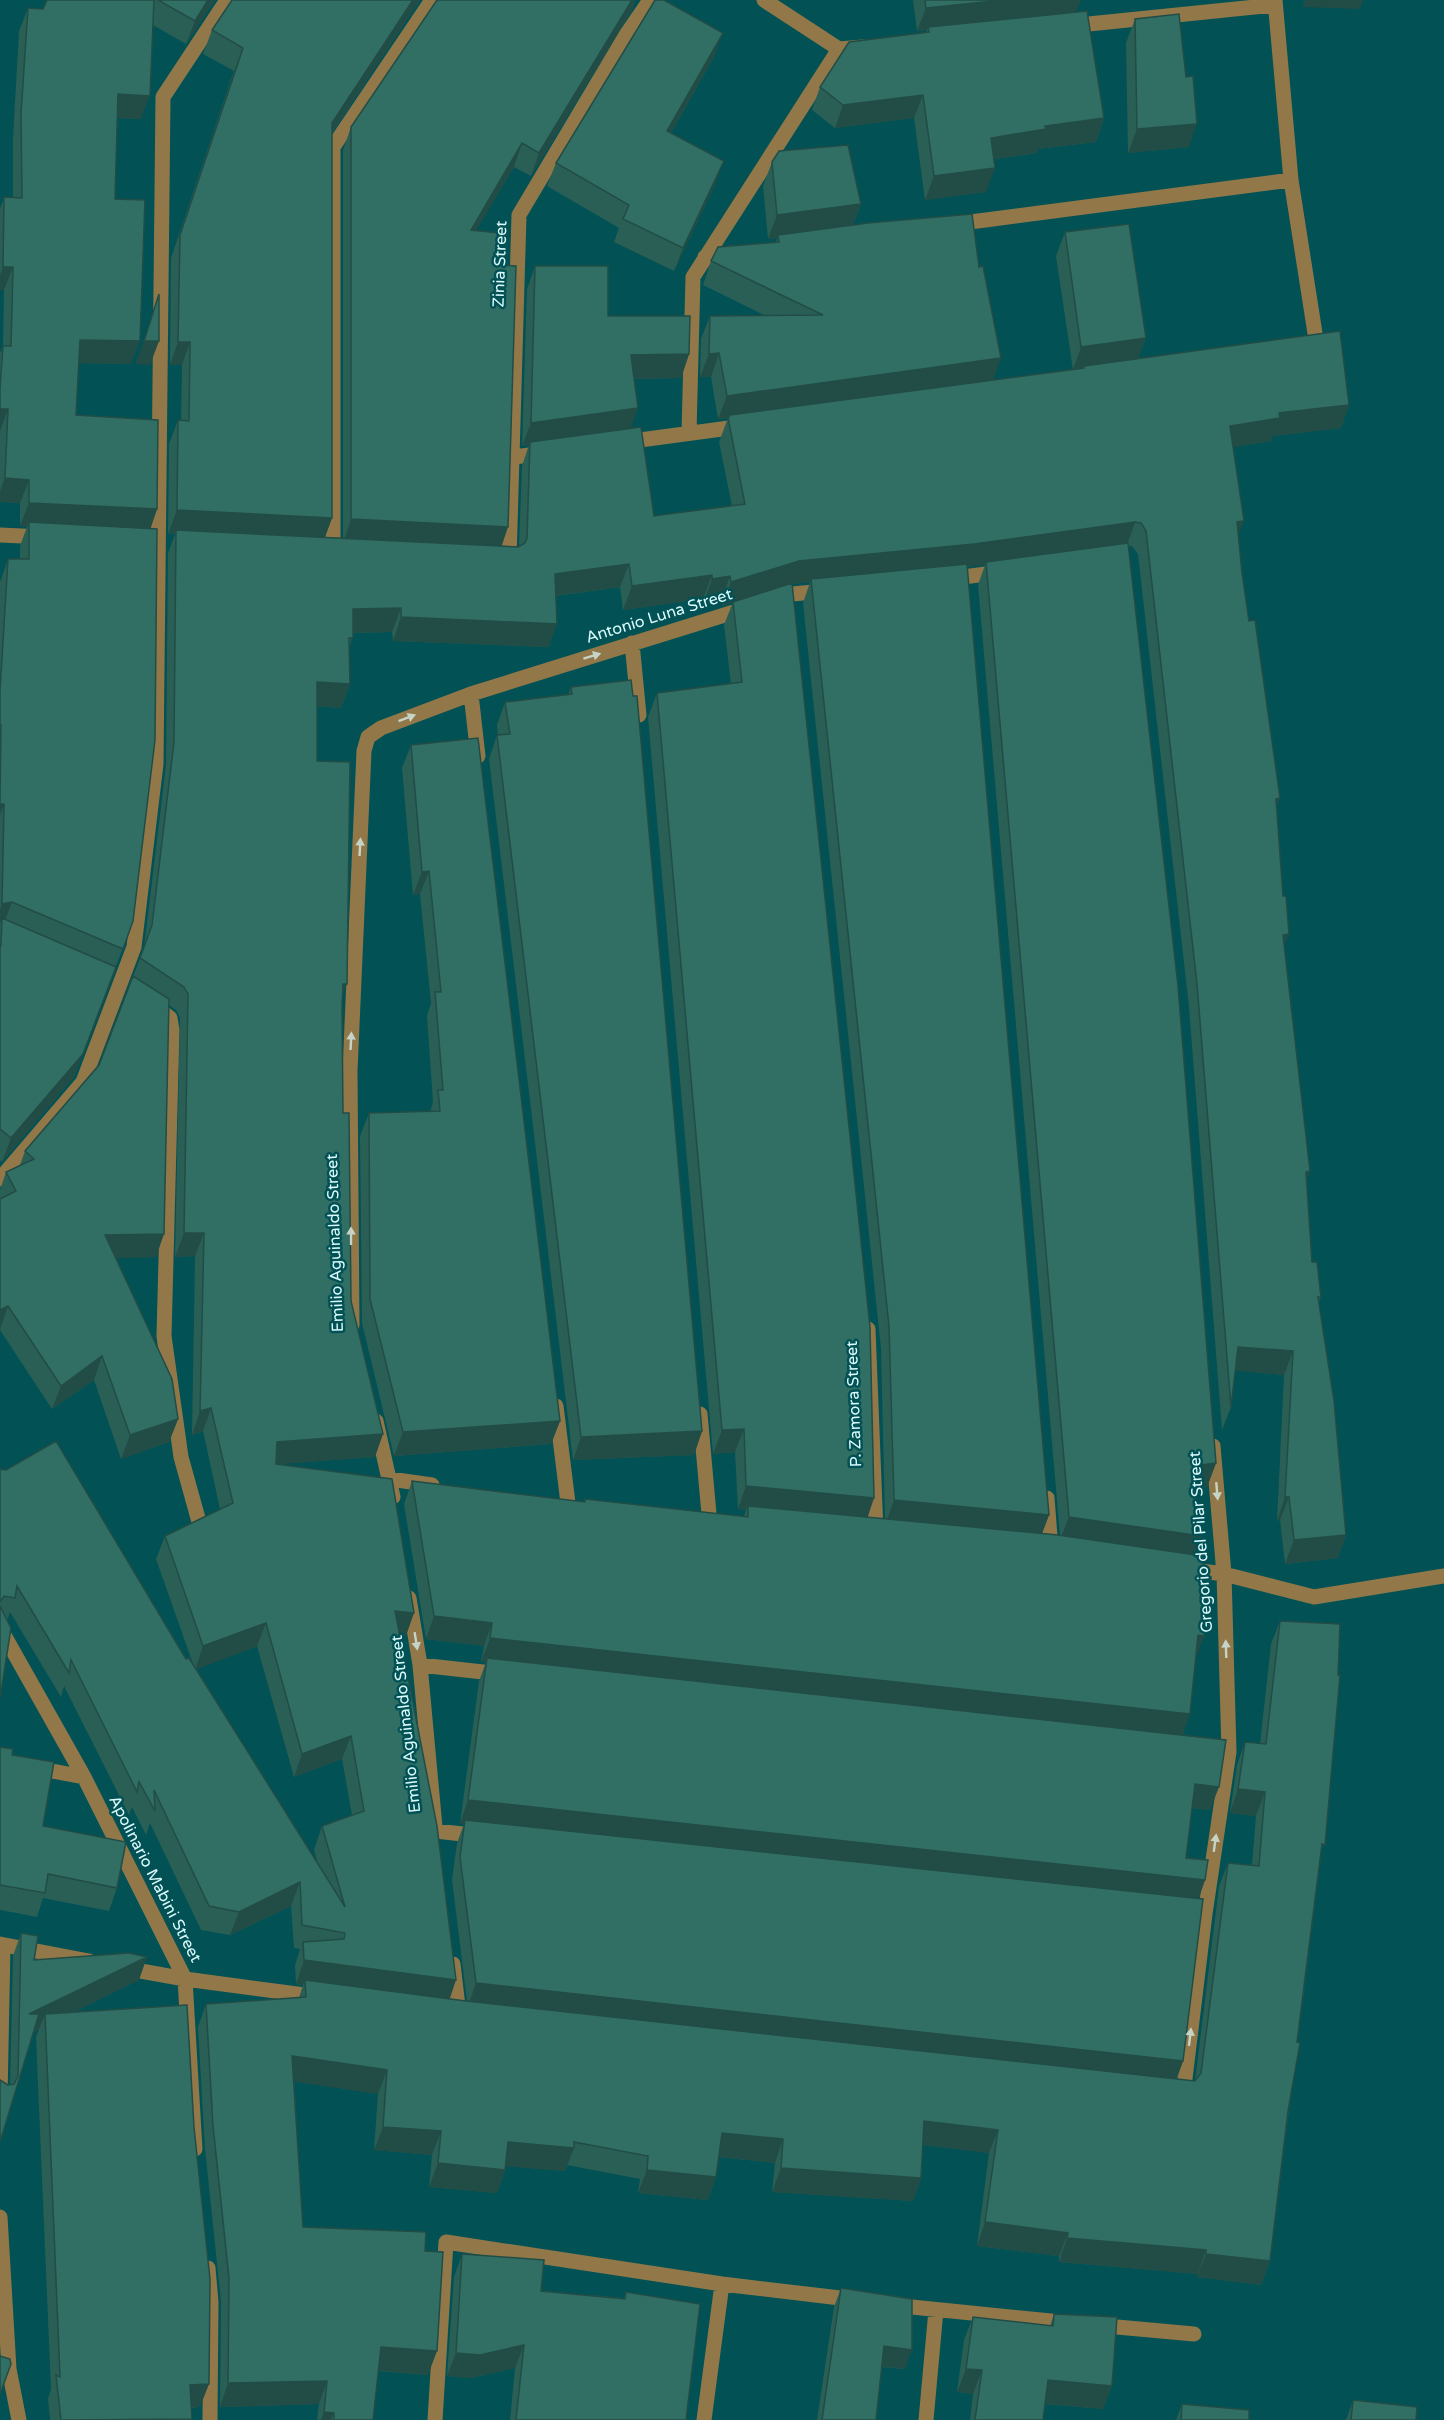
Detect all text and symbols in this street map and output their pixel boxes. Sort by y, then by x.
street label: Zinia Street [488,220,512,308]
street label: Antonio Luna Street [583,584,735,648]
one-way arrow [583,651,601,660]
one-way arrow [398,712,416,722]
one-way arrow [355,837,365,856]
one-way arrow [347,1032,356,1051]
street label: Emilio Aguinaldo Street [322,1153,348,1333]
one-way arrow [347,1227,356,1246]
street label: P. Zamora Street [842,1340,866,1468]
street label: Gregorio del Pilar Street [1185,1451,1217,1633]
one-way arrow [1212,1482,1222,1501]
one-way arrow [412,1631,421,1650]
street label: Emilio Aguinaldo Street [387,1634,425,1814]
one-way arrow [1221,1640,1231,1659]
street label: Apolinario Mabini Street [104,1792,206,1966]
one-way arrow [1211,1834,1220,1853]
one-way arrow [1185,2027,1195,2046]

